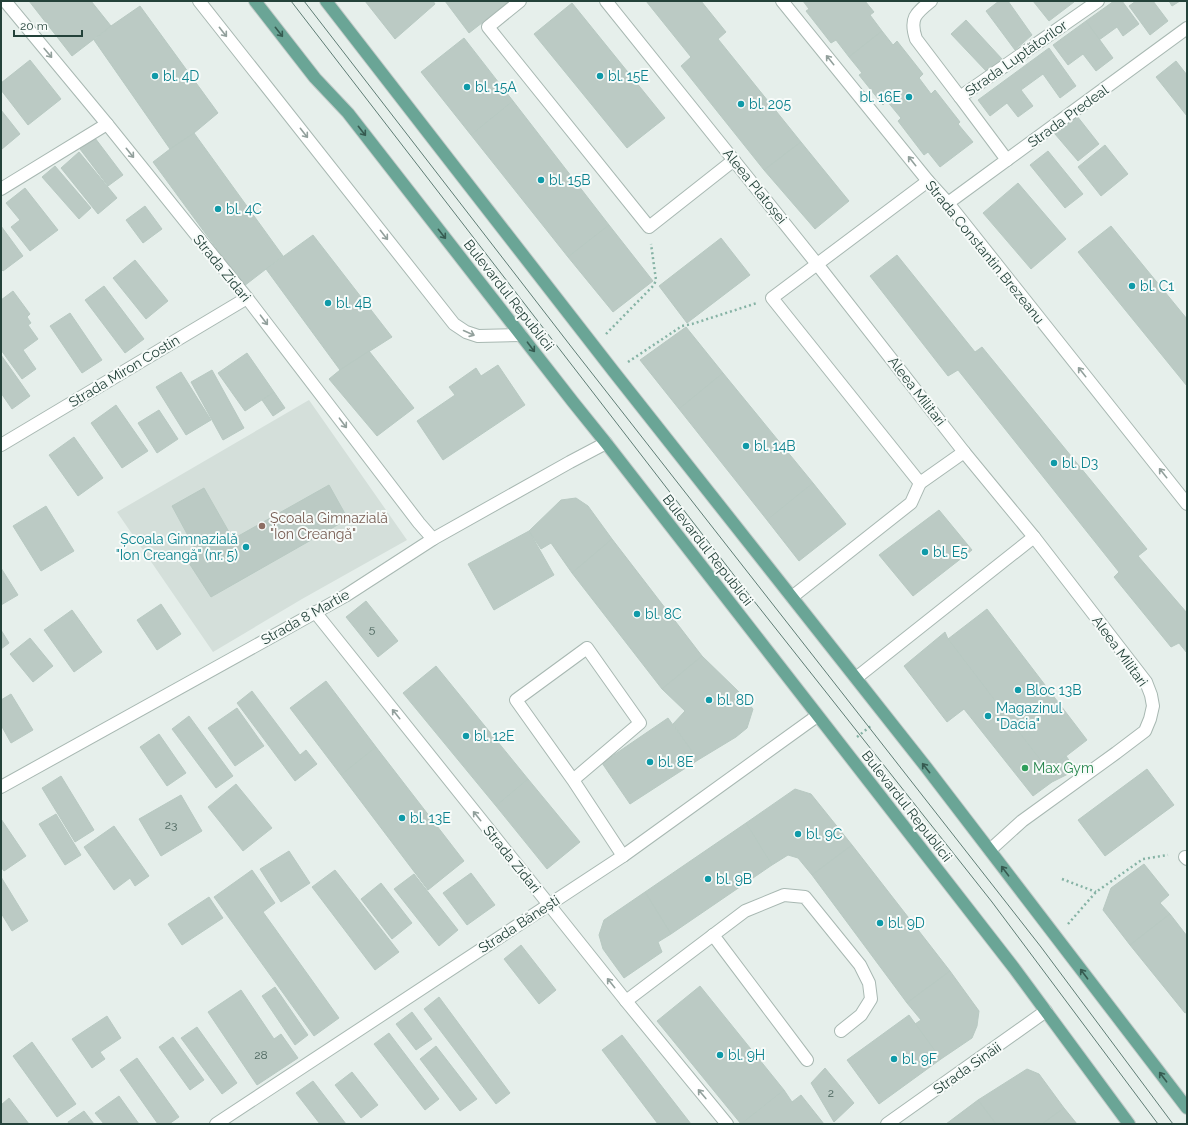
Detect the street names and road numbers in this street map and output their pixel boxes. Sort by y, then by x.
street label: Strada Luptătorilor [962,17,1070,99]
street label: Strada Predeal [1025,81,1111,151]
street label: Aleea Platoșei [720,145,790,227]
street label: Strada Constantin Brezeanu [922,177,1048,327]
street label: Strada Zidari [190,231,254,305]
street label: Bulevardul Republicii [461,236,557,354]
street label: Strada Miron Costin [66,332,182,410]
street label: Aleea Militari [885,353,949,429]
street label: Bulevardul Republicii [660,491,756,609]
street label: Strada 8 Martie [258,586,352,648]
street label: Aleea Militari [1089,613,1151,689]
street label: Bulevardul Republicii [859,747,955,865]
street label: Strada Zidari [480,822,544,896]
street label: Strada Bănești [476,892,562,956]
street label: Strada Sinăii [930,1039,1004,1097]

